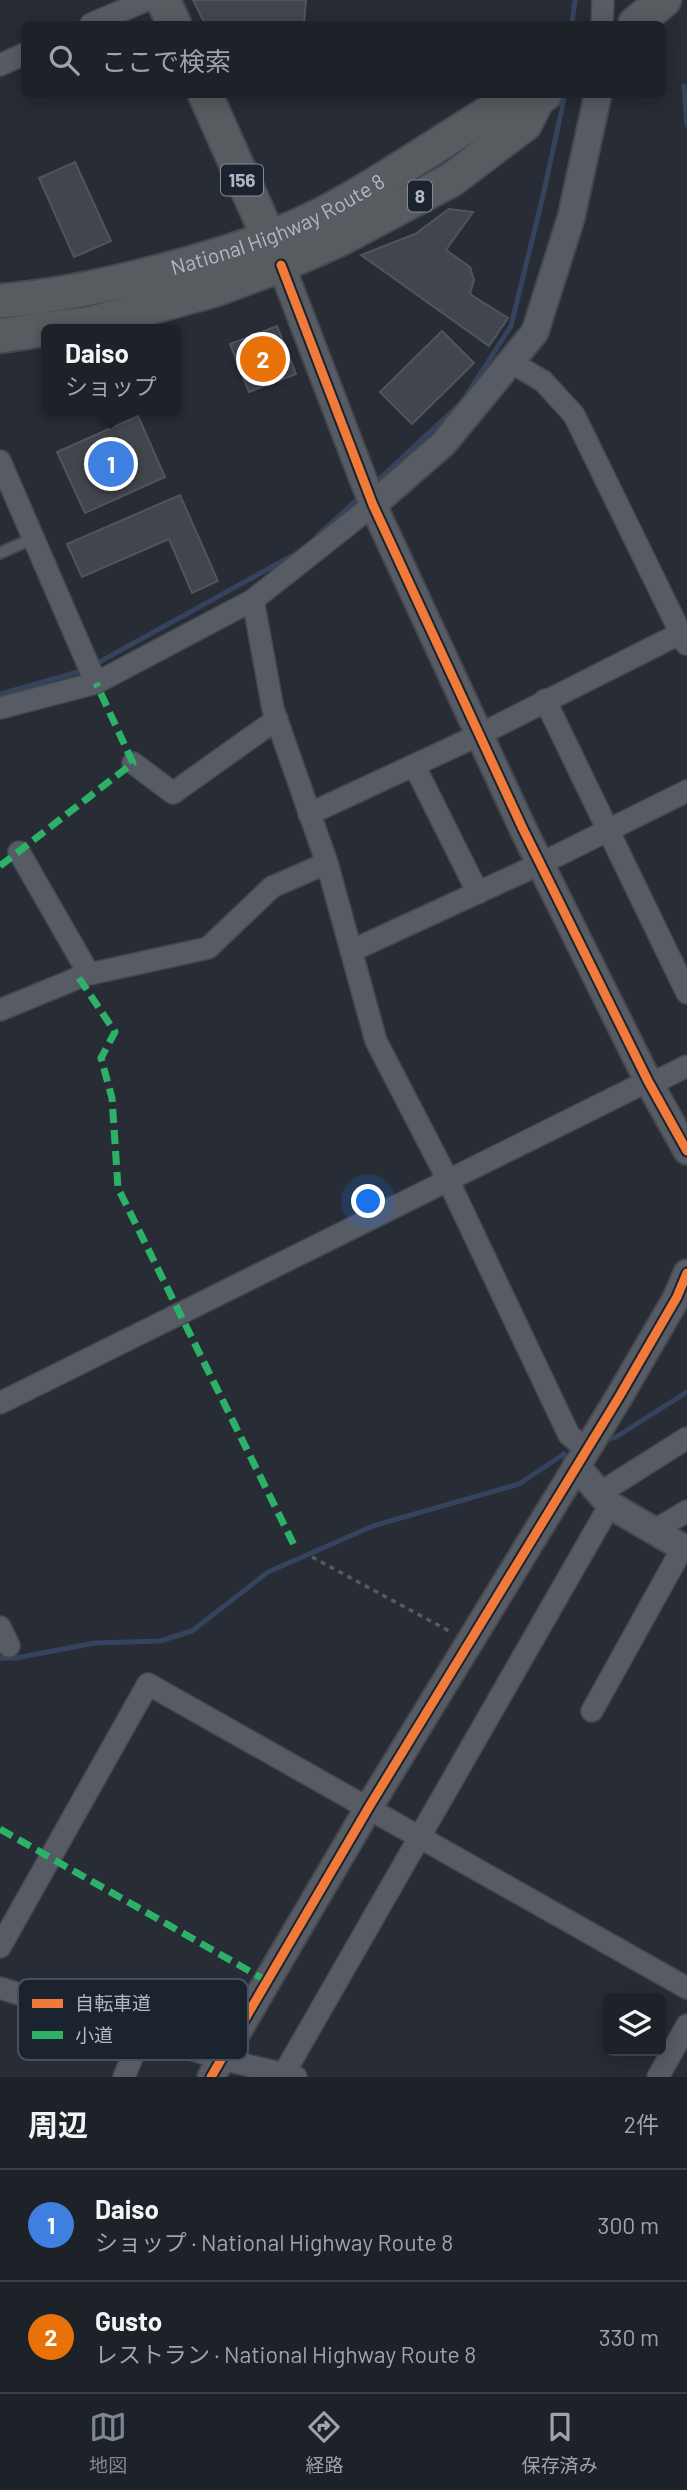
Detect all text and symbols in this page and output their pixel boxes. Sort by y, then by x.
search box [21,21,666,98]
icon: search [45,41,83,79]
text: ここで検索 [101,45,231,76]
road number: 156 [221,164,263,196]
street label: National Highway Route 8 [168,168,389,279]
road number: 8 [408,180,432,212]
popup [41,324,181,415]
pin: 2 [240,333,286,385]
text: Daiso [65,337,129,368]
text: ショップ [65,372,157,400]
pin: 1 [88,438,134,490]
your location [351,1184,385,1218]
legend [18,1979,248,2060]
text: 自転車道 [75,1991,151,2014]
map controls [603,1993,666,2056]
button: layers [603,1993,666,2056]
text: 小道 [75,2023,113,2046]
text: 周辺 [28,2106,88,2142]
text: 2件 [624,2110,659,2138]
text: Daiso [95,2193,159,2224]
text: 1 [47,2211,55,2239]
text: 300 m [598,2211,659,2239]
text: ショップ · National Highway Route 8 [95,2228,453,2256]
text: Gusto [95,2305,162,2336]
text: 2 [45,2323,57,2351]
text: 330 m [599,2323,659,2351]
text: レストラン · National Highway Route 8 [95,2340,476,2368]
tab: 地図 [89,2408,127,2477]
tab: 経路 [305,2408,344,2477]
tab: 保存済み [522,2408,598,2477]

